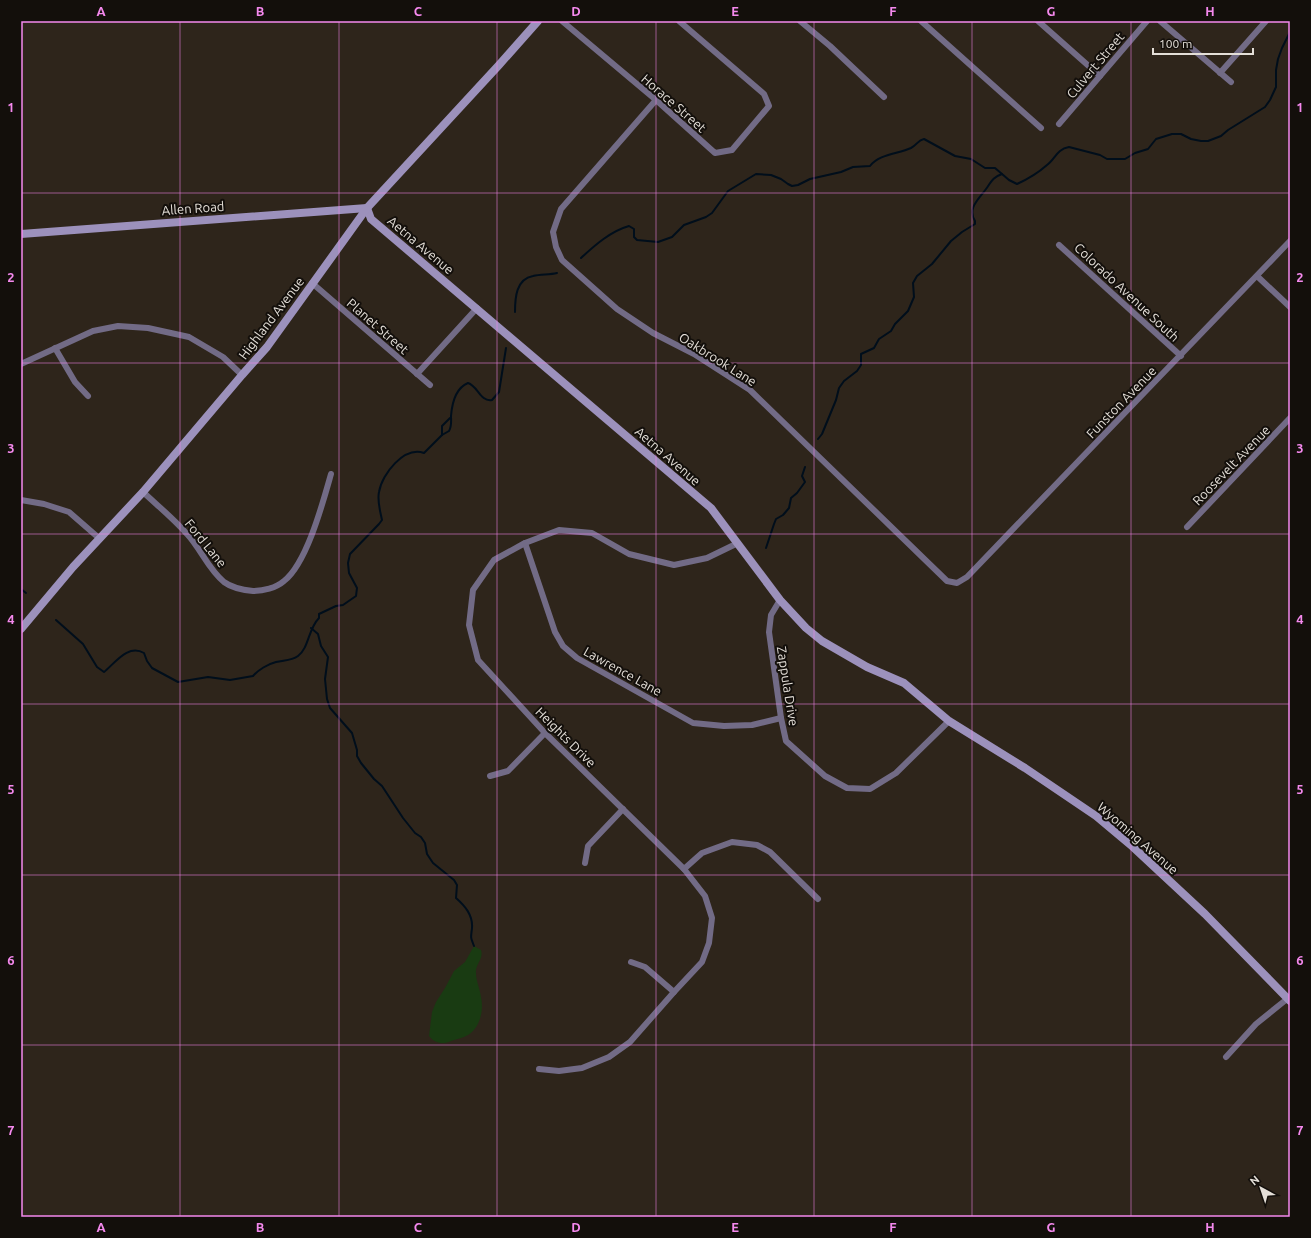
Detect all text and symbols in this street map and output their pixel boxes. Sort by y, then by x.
text: A [96,4,106,18]
text: B [256,4,265,18]
text: C [414,4,423,18]
text: D [571,4,581,18]
text: E [731,4,739,18]
text: F [889,4,897,18]
text: G [1047,4,1056,18]
text: H [1205,4,1215,18]
street label: Culvert Street [1063,29,1127,101]
scale bar [1153,30,1253,56]
text: 100 m [1159,37,1192,50]
street label: Horace Street [639,71,709,135]
text: 1 [7,100,15,114]
text: 1 [1296,100,1304,114]
street label: Allen Road [161,199,225,217]
street label: Aetna Avenue [385,213,457,277]
street label: Colorado Avenue South [1072,240,1182,344]
text: 2 [7,270,15,284]
text: 2 [1296,270,1304,284]
street label: Highland Avenue [236,274,306,362]
street label: Planet Street [344,295,412,357]
street label: Oakbrook Lane [677,330,759,388]
street label: Funston Avenue [1083,363,1159,441]
street label: Roosevelt Avenue [1190,422,1272,508]
street label: Aetna Avenue [633,424,703,488]
text: 3 [7,441,15,455]
text: 3 [1296,441,1304,455]
street label: Ford Lane [182,516,230,570]
text: 4 [7,612,15,626]
text: 4 [1296,612,1304,626]
street label: Lawrence Lane [582,644,664,698]
street label: Zappula Drive [775,645,801,727]
street label: Heights Drive [533,704,599,770]
text: 5 [7,782,15,796]
text: 5 [1296,782,1304,796]
street label: Wyoming Avenue [1095,799,1181,877]
text: 6 [7,953,15,967]
text: 6 [1296,953,1304,967]
text: 7 [7,1123,15,1137]
text: 7 [1296,1123,1304,1137]
north arrow [1241,1168,1281,1208]
text: N [1248,1173,1262,1188]
text: A [96,1220,106,1234]
text: B [256,1220,265,1234]
text: C [414,1220,423,1234]
text: D [571,1220,581,1234]
text: E [731,1220,739,1234]
text: F [889,1220,897,1234]
text: G [1047,1220,1056,1234]
text: H [1205,1220,1215,1234]

